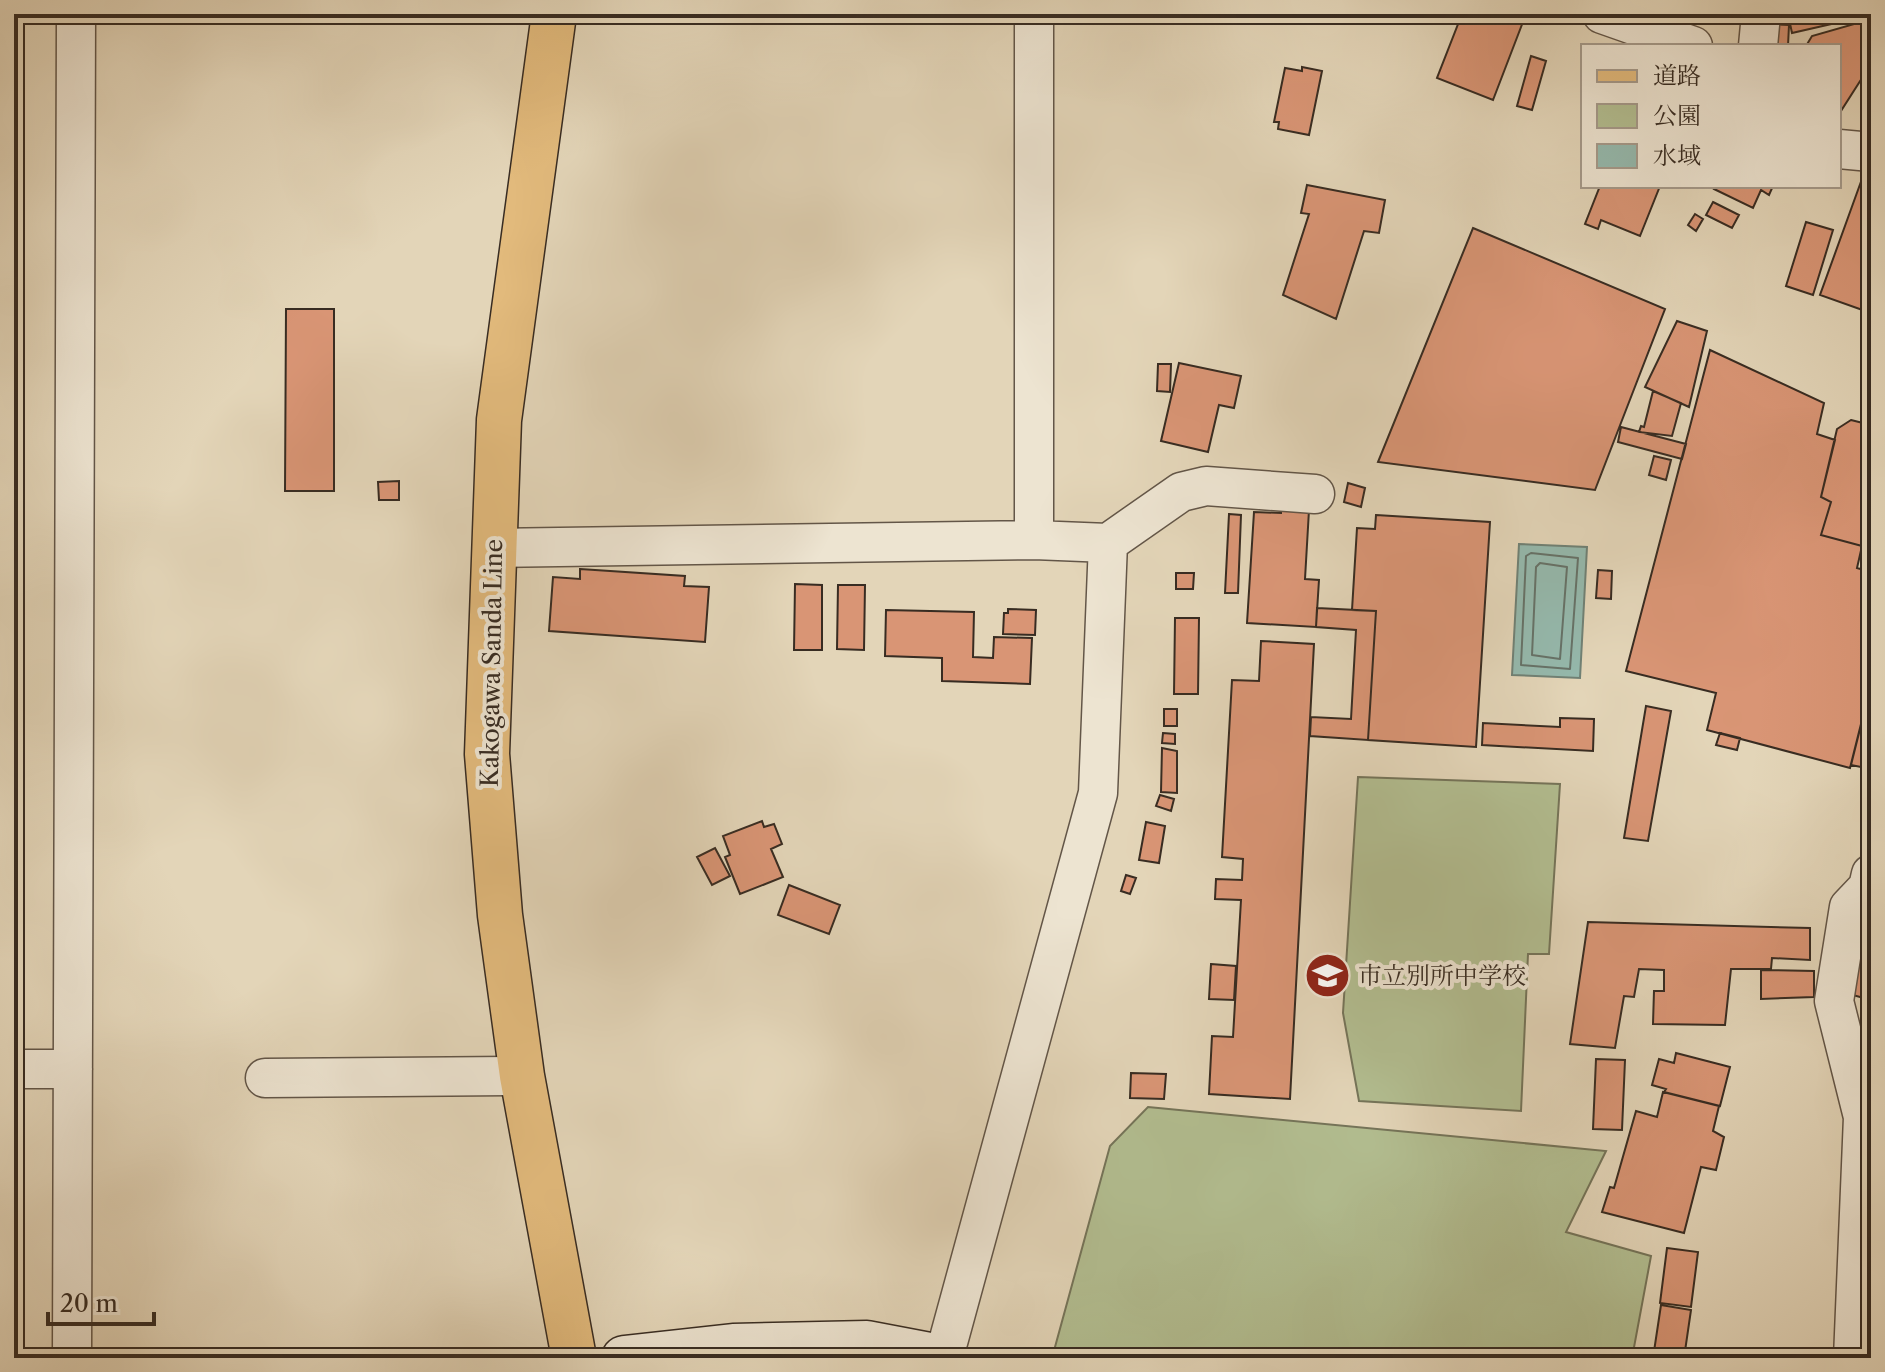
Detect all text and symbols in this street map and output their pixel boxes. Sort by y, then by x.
legend [1581,44,1841,188]
text: 道路 [1653,61,1701,90]
text: 公園 [1653,101,1701,130]
text: 水域 [1653,141,1701,170]
street label: Kakogawa Sanda Line [475,539,508,787]
school or university icon: 市立別所中学校 [1303,952,1351,1000]
place label: 市立別所中学校 [1358,961,1526,990]
scale bar [48,1276,154,1326]
text: 20 m [60,1289,118,1318]

